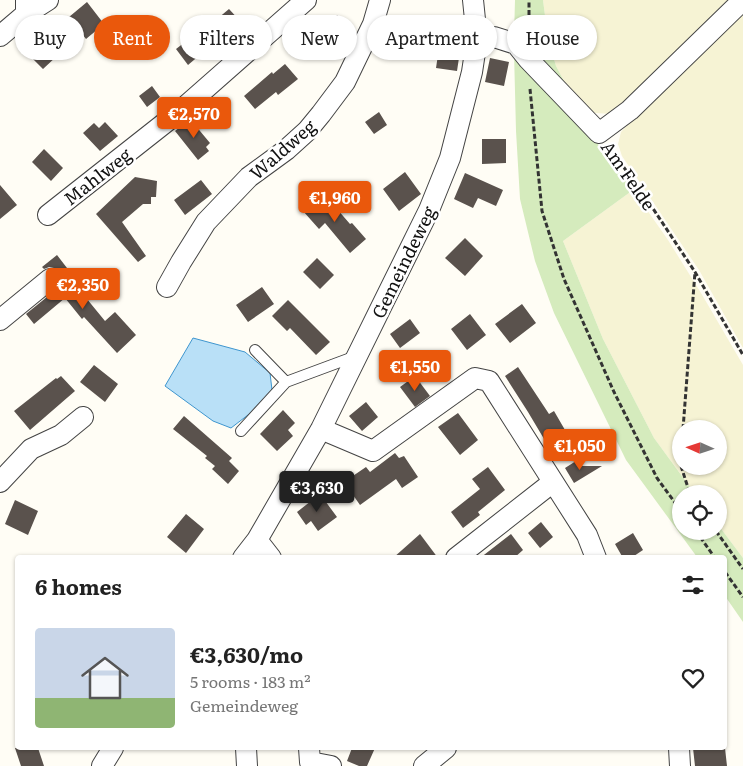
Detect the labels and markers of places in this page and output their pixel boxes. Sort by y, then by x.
pin: €2,570 [153,96,235,139]
pin: €1,960 [294,180,376,223]
pin: €2,350 [42,268,124,310]
pin: €1,550 [374,350,456,392]
pin: €1,050 [539,428,621,471]
pin: €3,630 [276,470,358,513]

